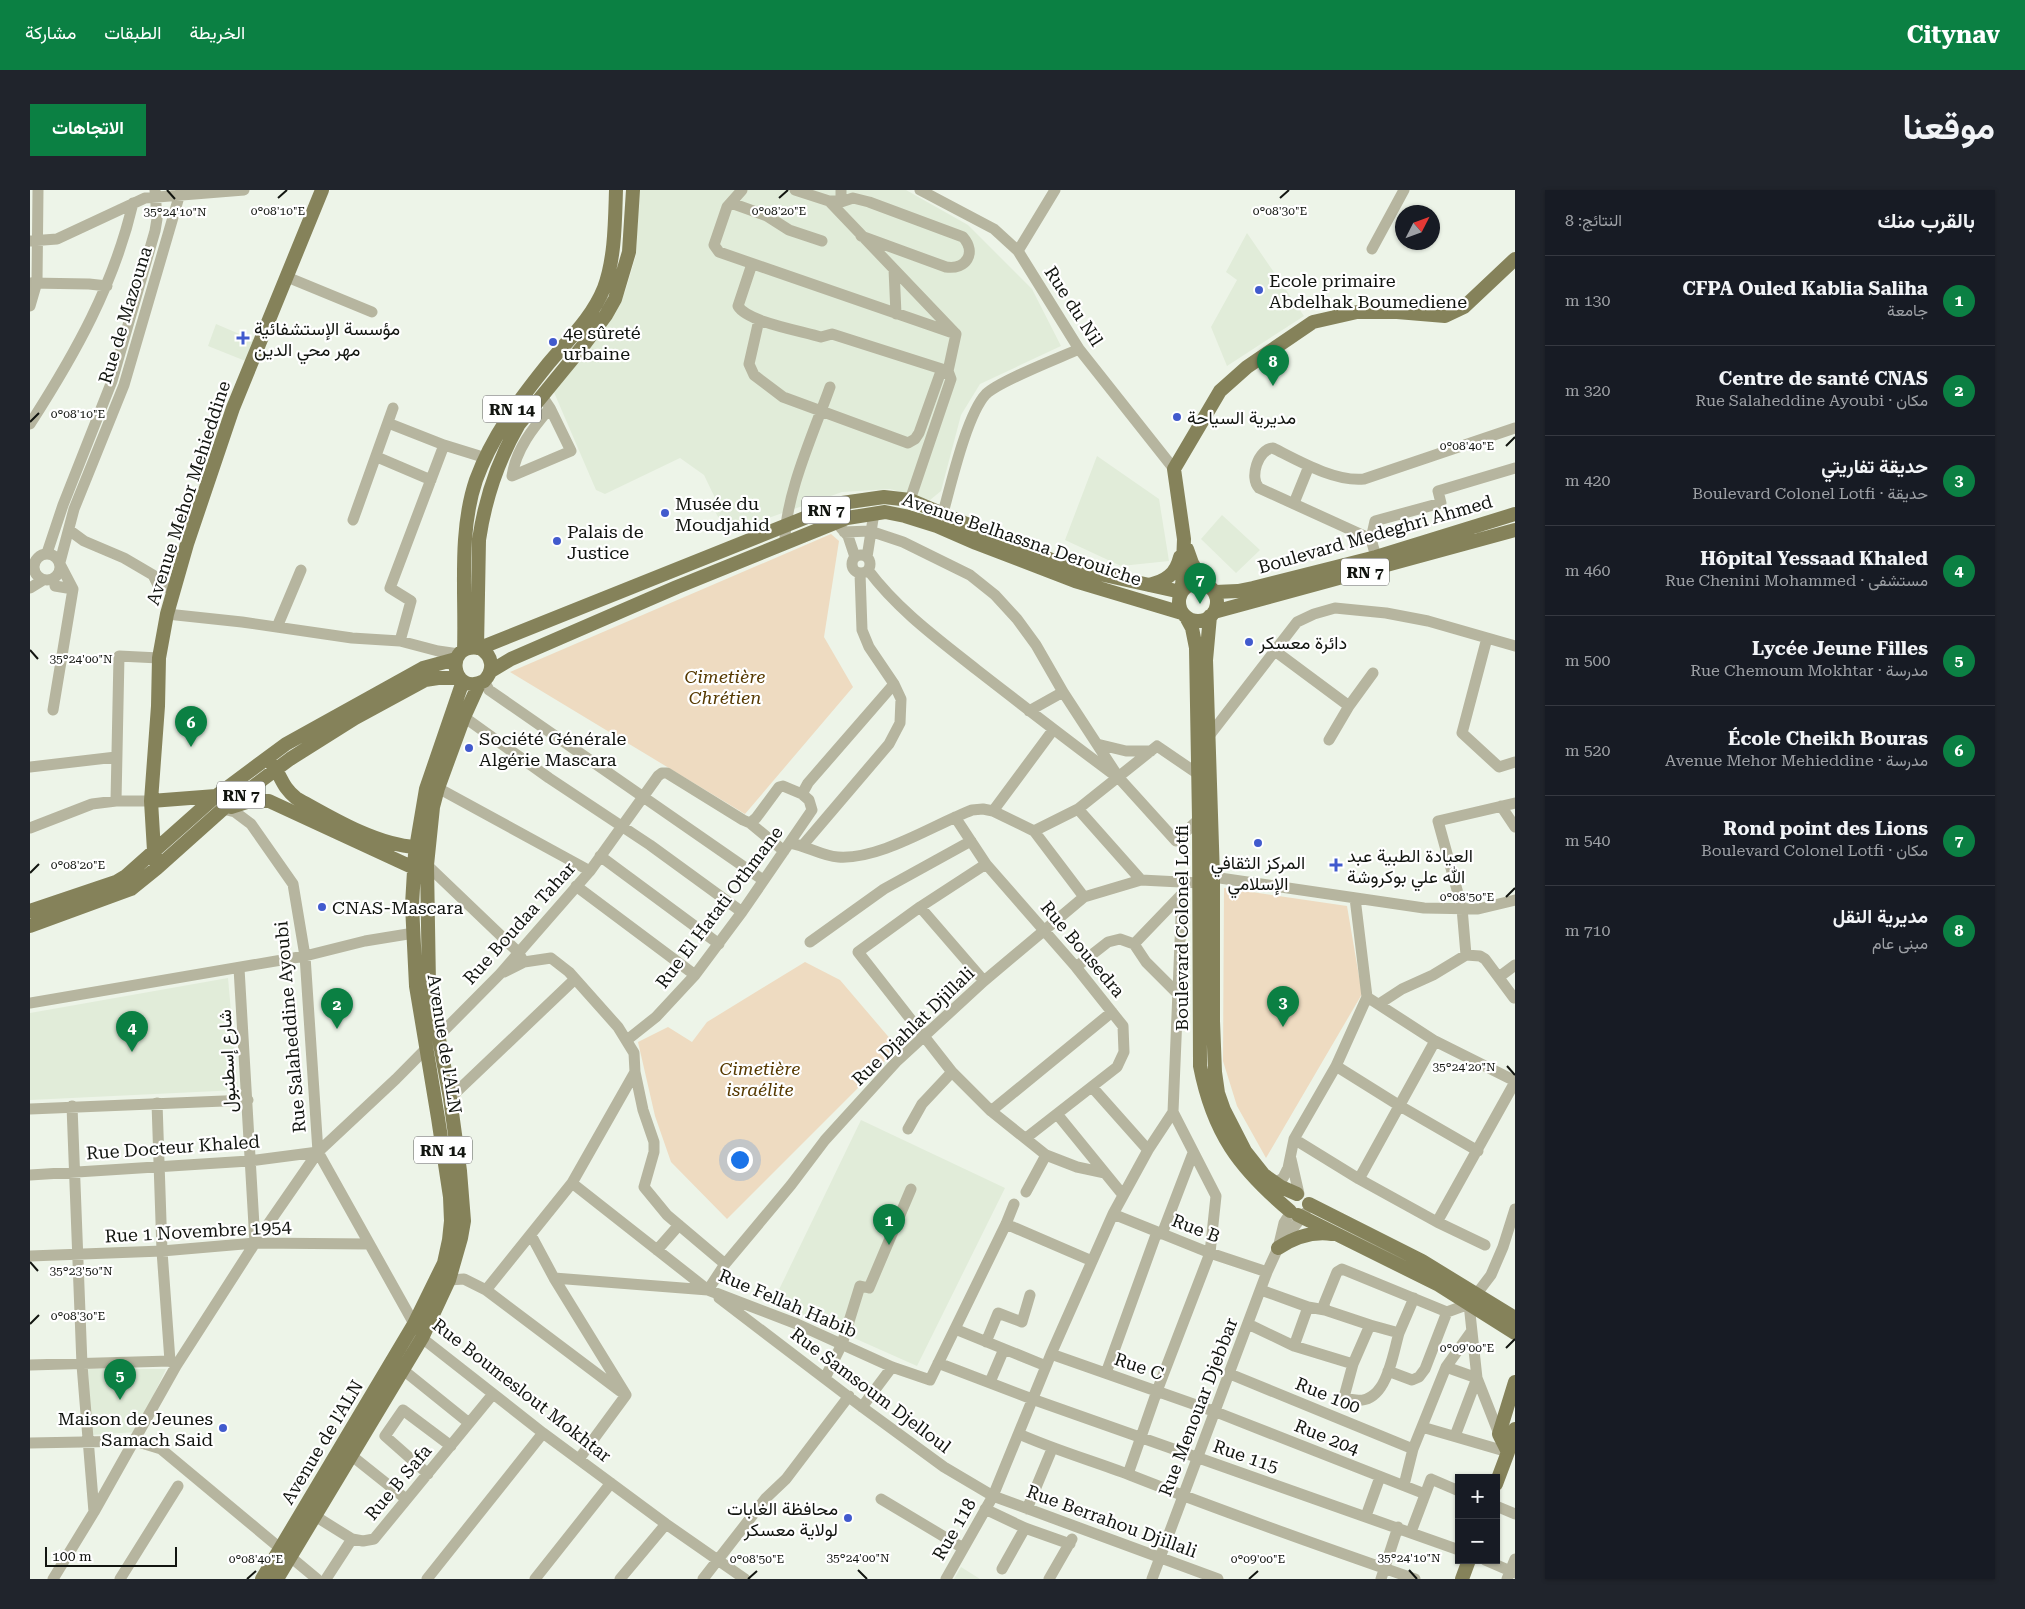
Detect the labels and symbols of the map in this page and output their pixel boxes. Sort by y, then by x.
text: 0°08'10"E [251,204,305,218]
text: 0°08'20"E [752,204,806,218]
text: 0°08'30"E [1253,204,1307,218]
text: 35°24'10"N [143,205,207,219]
north arrow [1395,205,1440,250]
street label: Rue de Mazouna [94,244,156,386]
street label: Rue du Nil [1040,262,1108,350]
place label: Ecole primaire Abdelhak Boumediene [1269,270,1467,312]
marker: Ecole primaire Abdelhak Boumediene [1253,284,1265,296]
place label: مؤسسة الإستشفائية مهر محي الدين [254,318,400,365]
place label: 4e sûreté urbaine [563,322,641,364]
marker: مؤسسة الإستشفائية مهر محي الدين [236,331,250,345]
marker: 4e sûreté urbaine [547,336,559,348]
pin: 8 [1257,345,1289,386]
street label: Avenue Mehor Mehieddine [142,378,234,608]
road number: RN 14 [483,395,541,422]
text: 0°08'10"E [51,407,105,421]
place label: مديرية السياحة [1187,407,1296,429]
marker: مديرية السياحة [1171,411,1183,423]
text: 0°08'40"E [1440,439,1494,453]
street label: Avenue Belhassna Derouiche [900,488,1144,590]
street label: Boulevard Medeghri Ahmed [1255,490,1495,578]
place label: Musée du Moudjahid [675,493,770,535]
road number: RN 7 [802,496,850,524]
marker: Musée du Moudjahid [659,507,671,519]
place label: Palais de Justice [567,521,644,563]
marker: Palais de Justice [551,535,563,547]
road number: RN 7 [1341,558,1389,586]
pin: 7 [1184,563,1216,604]
place label: دائرة معسكر [1258,632,1347,654]
marker: دائرة معسكر [1243,636,1255,648]
text: 35°24'00"N [49,652,113,666]
park label: Cimetière Chrétien [685,666,765,708]
pin: 6 [175,706,207,747]
place label: Société Générale Algérie Mascara [479,728,626,770]
marker: Société Générale Algérie Mascara [463,742,475,754]
road number: RN 7 [217,782,265,808]
street label: Rue El Hatati Othmane [651,822,787,992]
street label: Boulevard Colonel Lotfi [1171,825,1192,1031]
marker: المركز الثقافي الإسلامي [1252,837,1264,849]
place label: العيادة الطبية عبد الله علي بوكروشة [1347,845,1473,892]
place label: المركز الثقافي الإسلامي [1211,852,1305,899]
text: 0°08'20"E [51,858,105,872]
street label: Rue Boudaa Tahar [459,858,579,988]
marker: العيادة الطبية عبد الله علي بوكروشة [1329,858,1343,872]
text: 0°08'50"E [1440,890,1494,904]
place label: CNAS-Mascara [332,897,463,918]
street label: Rue Bousedra [1037,897,1129,1002]
marker: CNAS-Mascara [316,901,328,913]
street label: Rue Salaheddine Ayoubi [270,920,310,1134]
street label: Rue Djahlat Djillali [848,962,979,1090]
street label: Avenue de l'ALN [424,973,466,1115]
pin: 3 [1267,986,1299,1027]
pin: 2 [321,988,353,1029]
street label: شارع إسطنبول [214,1009,242,1113]
pin: 4 [116,1011,148,1052]
park label: Cimetière israélite [720,1058,800,1100]
text: 35°24'20"N [1432,1060,1496,1074]
street label: Rue Docteur Khaled [85,1130,261,1164]
road number: RN 14 [414,1136,472,1164]
your location [727,1147,753,1173]
pin: 1 [873,1204,905,1245]
street label: Rue B [1169,1209,1223,1247]
street label: Rue 1 Novembre 1954 [104,1216,292,1246]
text: 35°23'50"N [49,1264,113,1278]
street label: Rue Fellah Habib [716,1264,860,1342]
text: 0°08'30"E [51,1309,105,1323]
street label: Rue Boumeslout Mokhtar [429,1314,615,1466]
street label: Rue Menouar Djebbar [1154,1315,1242,1499]
street label: Rue Samsoum Djelloul [787,1323,956,1457]
text: 0°09'00"E [1440,1341,1494,1355]
street label: Rue C [1112,1348,1166,1384]
pin: 5 [104,1359,136,1400]
street label: Rue 100 [1293,1373,1363,1417]
street label: Avenue de l'ALN [277,1376,367,1508]
place label: Maison de Jeunes Samach Said [58,1408,213,1450]
street label: Rue 204 [1292,1415,1362,1459]
marker: Maison de Jeunes Samach Said [217,1422,229,1434]
street label: Rue 115 [1210,1435,1282,1477]
street label: Rue B Safa [360,1440,436,1524]
street label: Rue Berrahou Djillali [1024,1480,1200,1562]
street label: Rue 118 [928,1494,980,1564]
place label: محافظة الغابات لولاية معسكر [727,1498,838,1541]
marker: محافظة الغابات لولاية معسكر [842,1512,854,1524]
scale bar [45,1544,178,1567]
text: 35°24'00"N [826,1551,890,1565]
text: 35°24'10"N [1377,1551,1441,1565]
text: 0°08'40"E [229,1552,283,1566]
text: 0°08'50"E [730,1552,784,1566]
text: 0°09'00"E [1231,1552,1285,1566]

